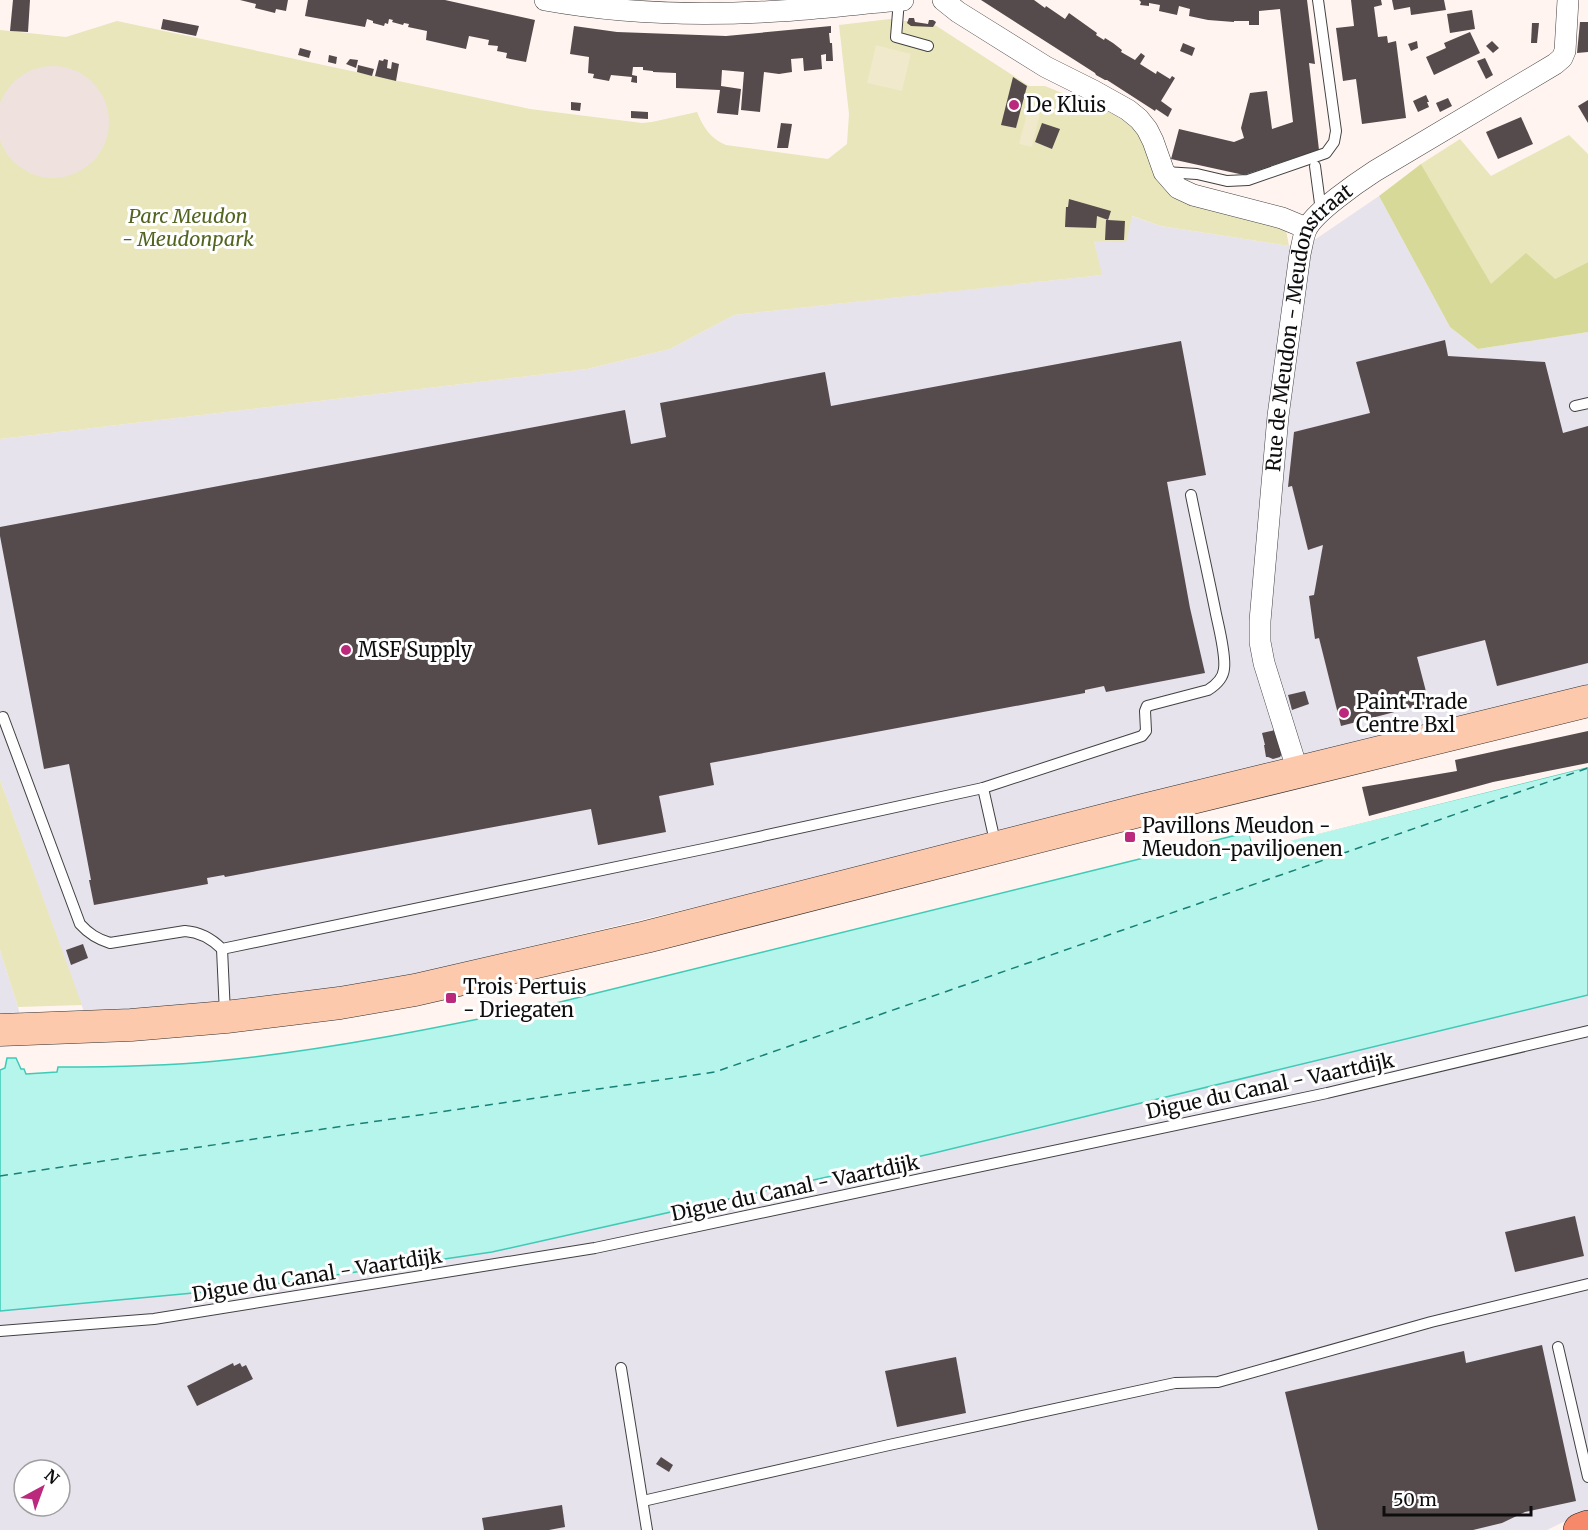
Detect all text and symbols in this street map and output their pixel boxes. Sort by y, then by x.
place label: De Kluis [1026,92,1106,117]
marker: De Kluis [1007,98,1021,112]
street label: Rue de Meudon - Meudonstraat [1260,178,1357,473]
park label: Parc Meudon - Meudonpark [122,203,254,251]
place label: MSF Supply [358,637,473,662]
marker: MSF Supply [339,643,353,657]
place label: Paint Trade Centre Bxl [1356,689,1467,737]
marker: Paint Trade Centre Bxl [1337,706,1351,720]
place label: Pavillons Meudon - Meudon-paviljoenen [1142,813,1343,861]
marker: Pavillons Meudon - Meudon-paviljoenen [1123,830,1137,844]
place label: Trois Pertuis - Driegaten [463,974,586,1022]
marker: Trois Pertuis - Driegaten [444,991,458,1005]
street label: Digue du Canal - Vaartdijk [1144,1047,1396,1124]
street label: Digue du Canal - Vaartdijk [669,1149,921,1226]
street label: Digue du Canal - Vaartdijk [190,1242,444,1307]
north arrow [12,1458,72,1518]
text: N [41,1465,63,1489]
scale bar [1384,1479,1531,1517]
text: 50 m [1393,1488,1437,1511]

